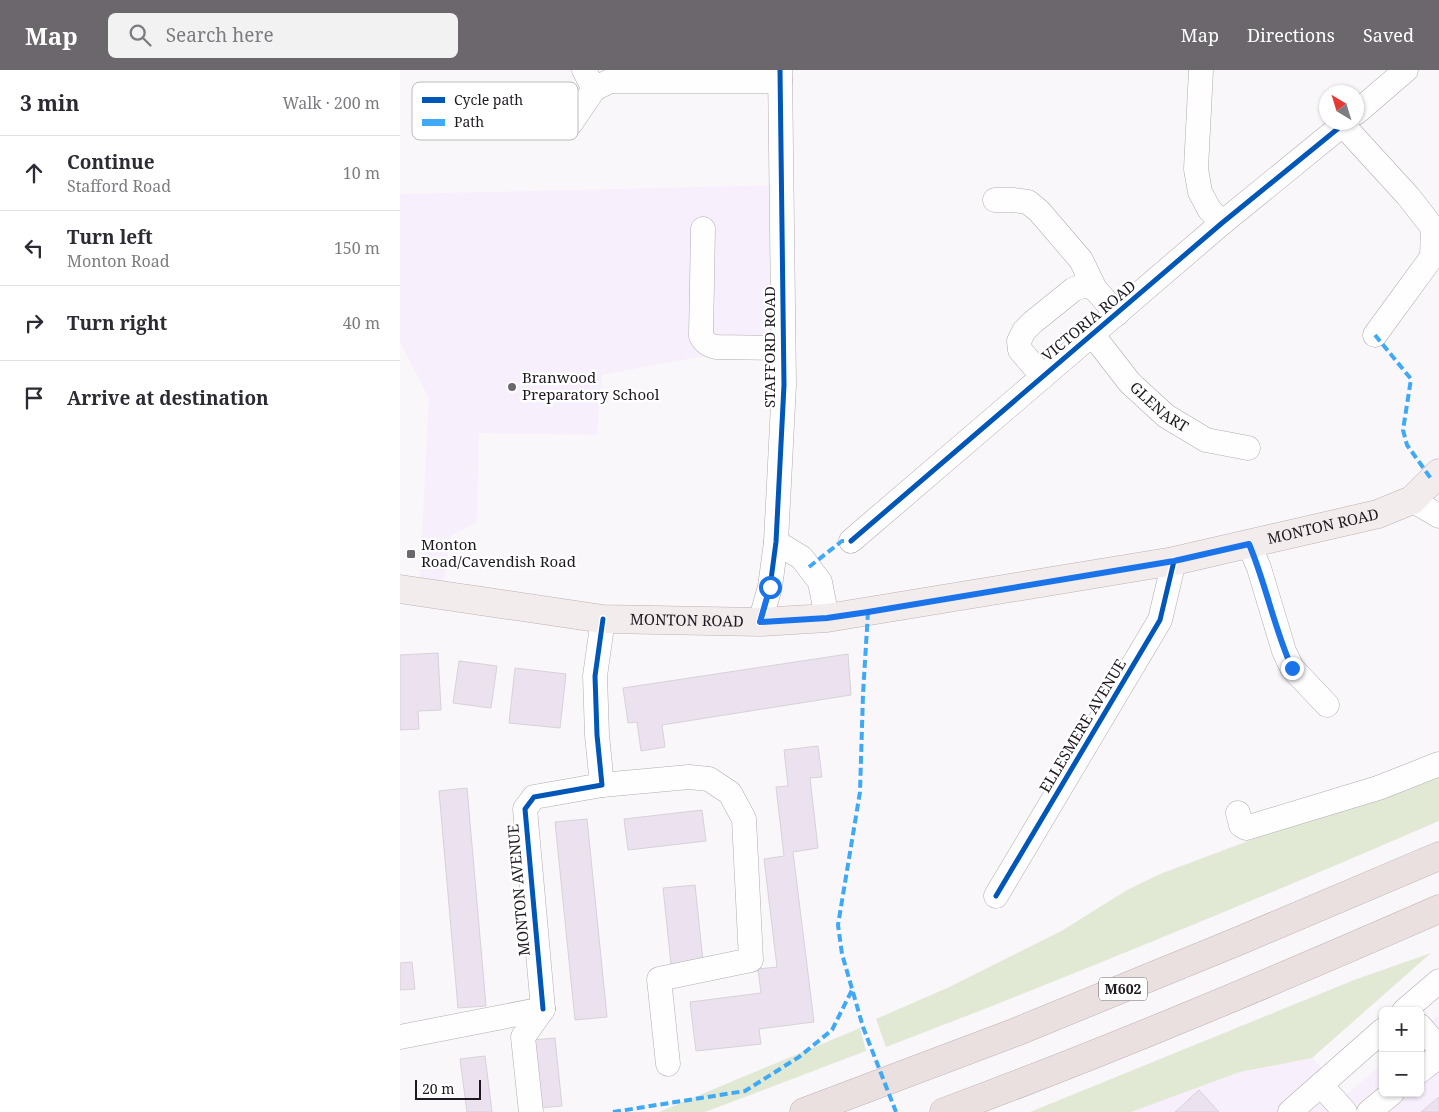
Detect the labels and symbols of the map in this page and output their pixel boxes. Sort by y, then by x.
legend [412,82,578,140]
north arrow [1319,85,1364,130]
text: Cycle path [454,90,523,109]
text: Path [454,112,484,131]
street label: VICTORIA ROAD [1037,275,1139,365]
street label: STAFFORD ROAD [759,286,779,408]
place label: Branwood Preparatory School [522,367,660,404]
street label: GLENART [1126,377,1192,436]
marker: Branwood Preparatory School [506,381,518,393]
street label: MONTON ROAD [1265,503,1381,548]
place label: Monton Road/Cavendish Road [421,534,576,571]
marker: Monton Road/Cavendish Road [405,548,417,560]
route start [759,576,782,599]
street label: MONTON ROAD [630,609,744,631]
street label: ELLESMERE AVENUE [1034,655,1130,796]
route end [1281,657,1304,680]
street label: MONTON AVENUE [502,823,534,957]
road number: M602 [1099,978,1147,1001]
scale bar [415,1077,481,1100]

